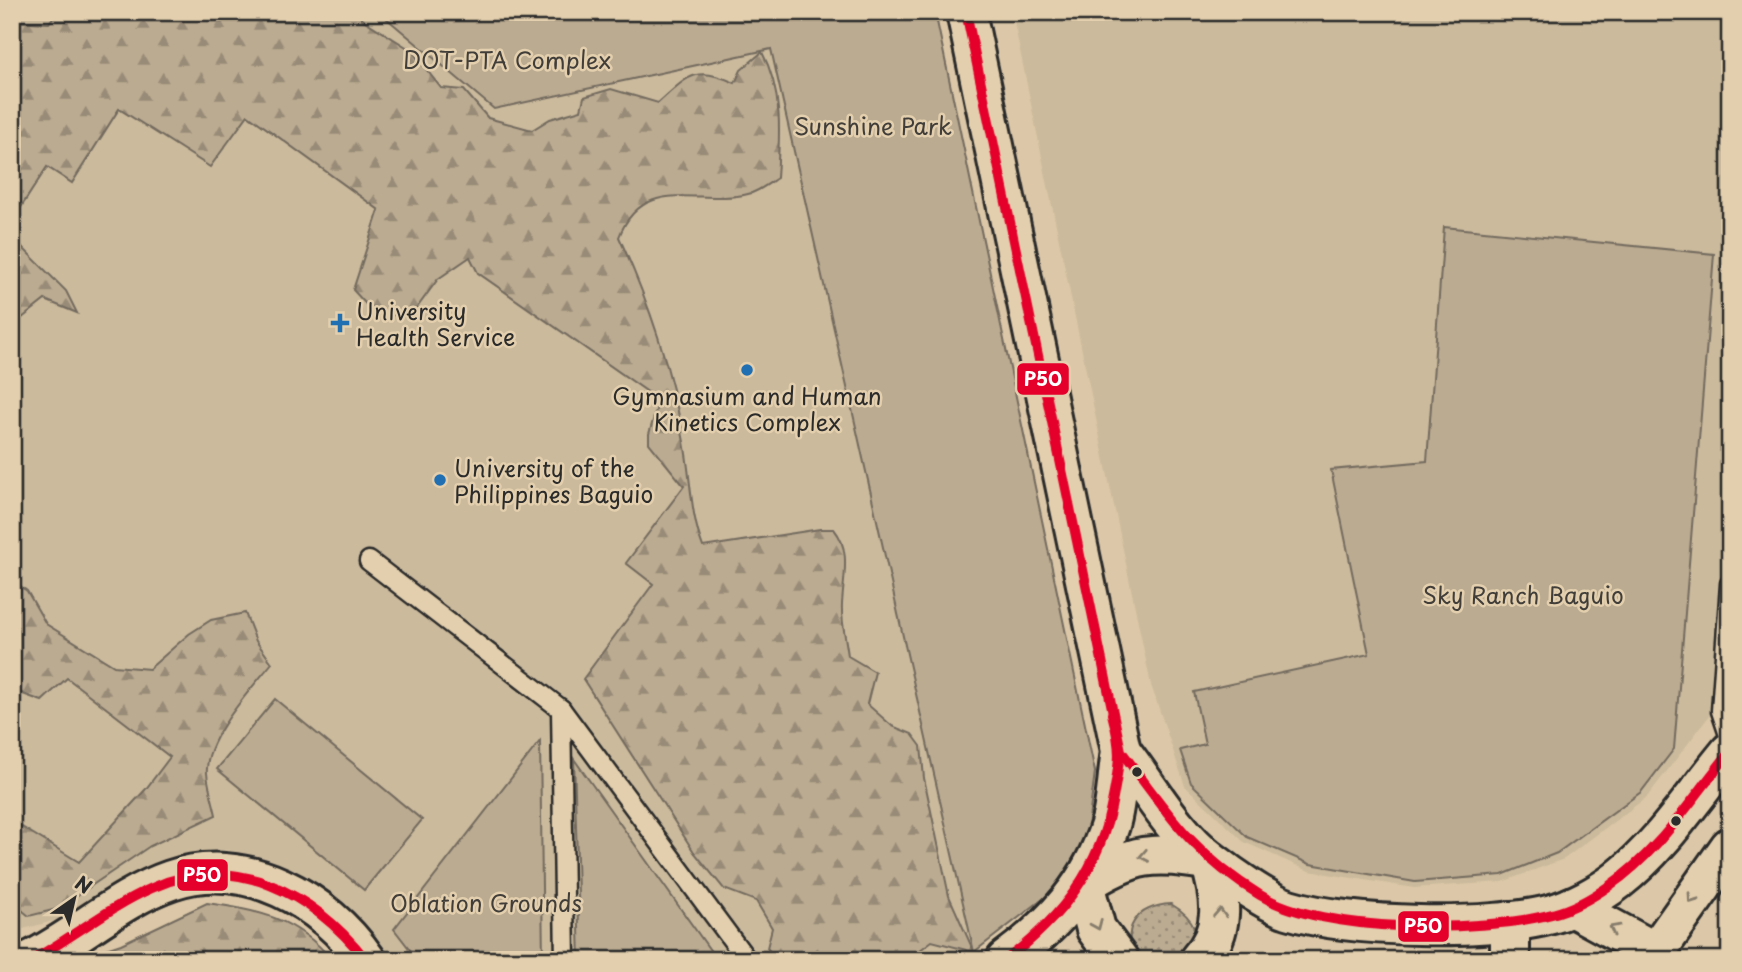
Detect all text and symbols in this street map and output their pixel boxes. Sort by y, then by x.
park label: DOT-PTA Complex [403,42,611,77]
park label: Sunshine Park [794,108,952,143]
place label: University Health Service [356,293,515,354]
marker: University Health Service [330,313,350,333]
marker: Gymnasium and Human Kinetics Complex [739,362,755,378]
line badge: P50 [1016,362,1070,396]
text: P50 [1024,364,1062,392]
place label: Gymnasium and Human Kinetics Complex [612,378,882,439]
place label: University of the Philippines Baguio [454,450,653,511]
marker: University of the Philippines Baguio [432,472,448,488]
park label: Sky Ranch Baguio [1422,577,1624,612]
unlabelled marker [1130,765,1144,779]
unlabelled marker [1669,814,1683,828]
one-way arrow [1138,848,1150,863]
line badge: P50 [176,858,229,892]
text: P50 [183,860,221,888]
north arrow [38,864,108,934]
text: N [70,868,98,900]
park label: Oblation Grounds [390,885,582,920]
one-way arrow [1688,891,1701,904]
one-way arrow [1212,907,1227,918]
line badge: P50 [1397,910,1450,943]
text: P50 [1404,911,1442,939]
one-way arrow [1088,918,1102,930]
one-way arrow [1609,924,1621,937]

